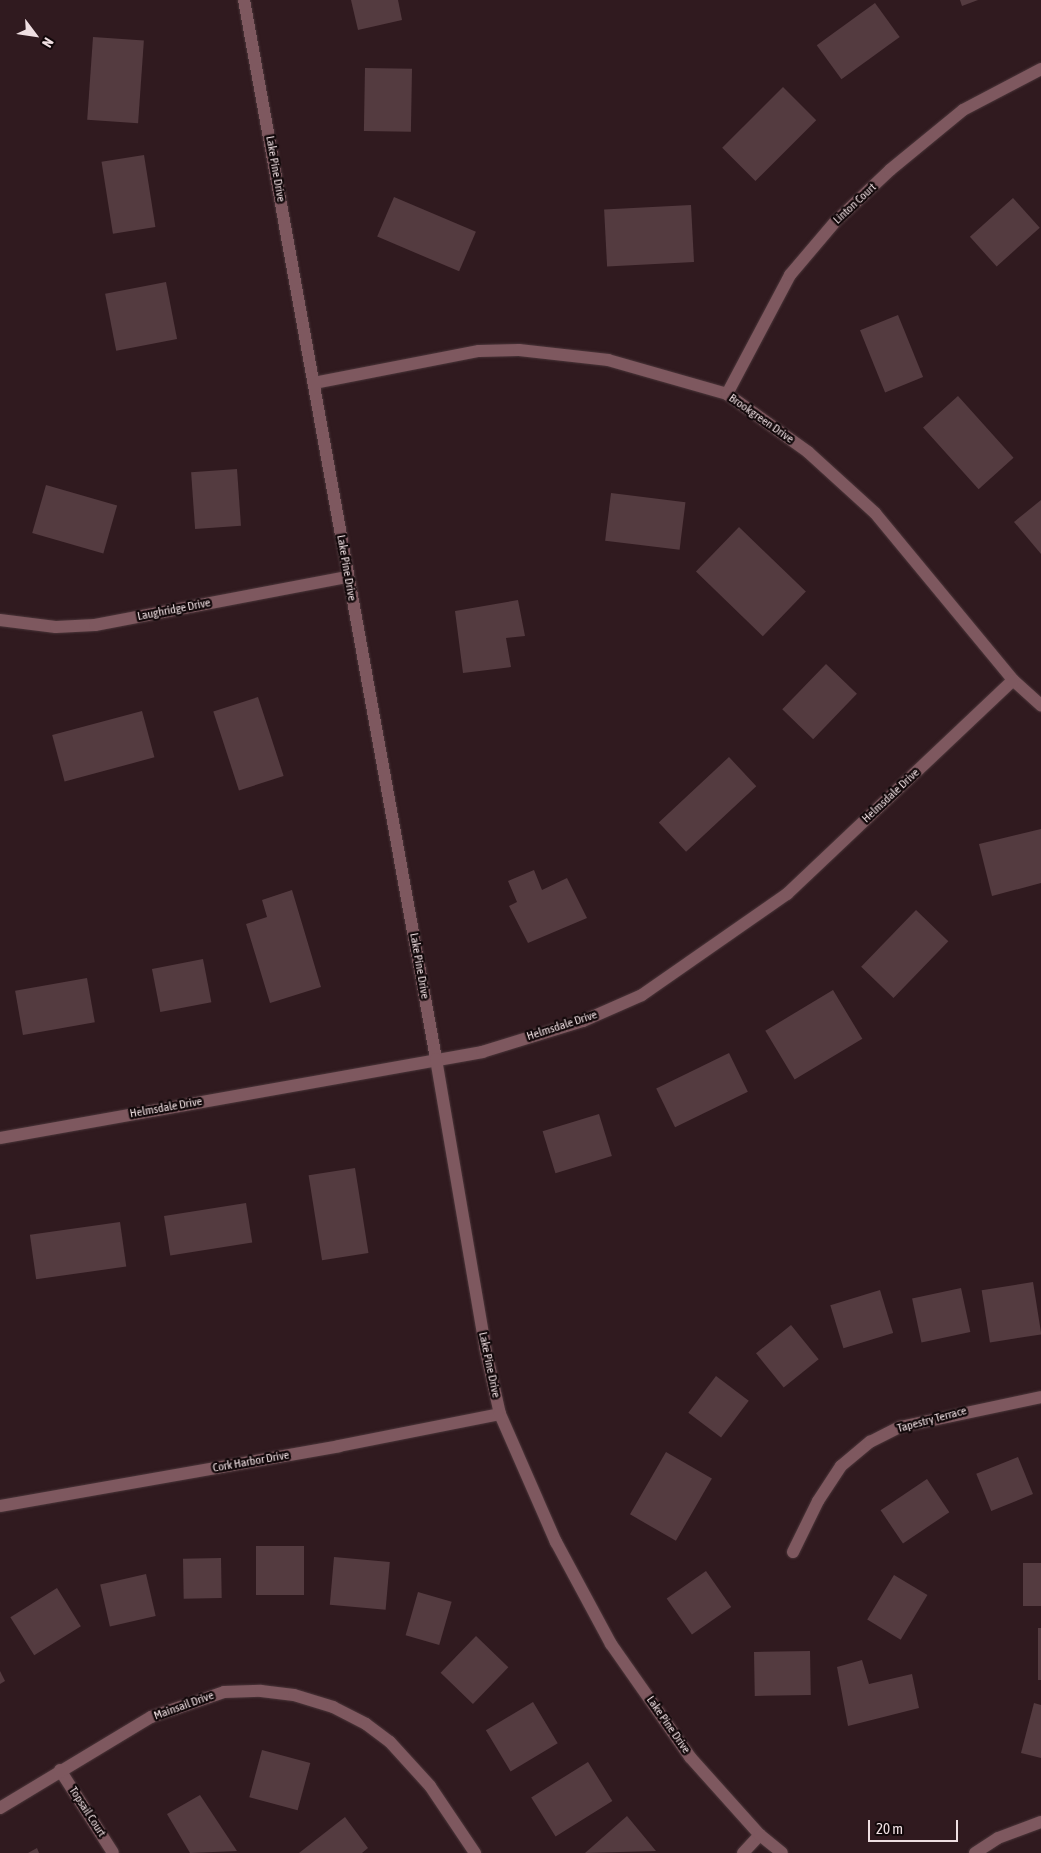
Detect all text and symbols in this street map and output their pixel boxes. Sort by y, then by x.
north arrow [10,10,60,60]
text: N [39,35,57,50]
street label: Lake Pine Drive [262,135,288,203]
street label: Linton Court [831,181,879,227]
street label: Brookgreen Drive [726,391,796,447]
street label: Lake Pine Drive [333,534,359,602]
street label: Laughridge Drive [136,596,212,624]
street label: Helmsdale Drive [859,766,923,826]
street label: Lake Pine Drive [406,932,432,1000]
street label: Helmsdale Drive [525,1008,599,1044]
street label: Helmsdale Drive [129,1095,203,1121]
street label: Lake Pine Drive [475,1331,503,1399]
street label: Tapestry Terrace [896,1404,968,1436]
street label: Cork Harbor Drive [212,1448,290,1476]
street label: Mainsail Drive [152,1688,216,1724]
street label: Lake Pine Drive [643,1693,693,1757]
street label: Topsail Court [65,1784,109,1840]
scale bar [871,1810,961,1842]
text: 20 m [876,1820,903,1837]

